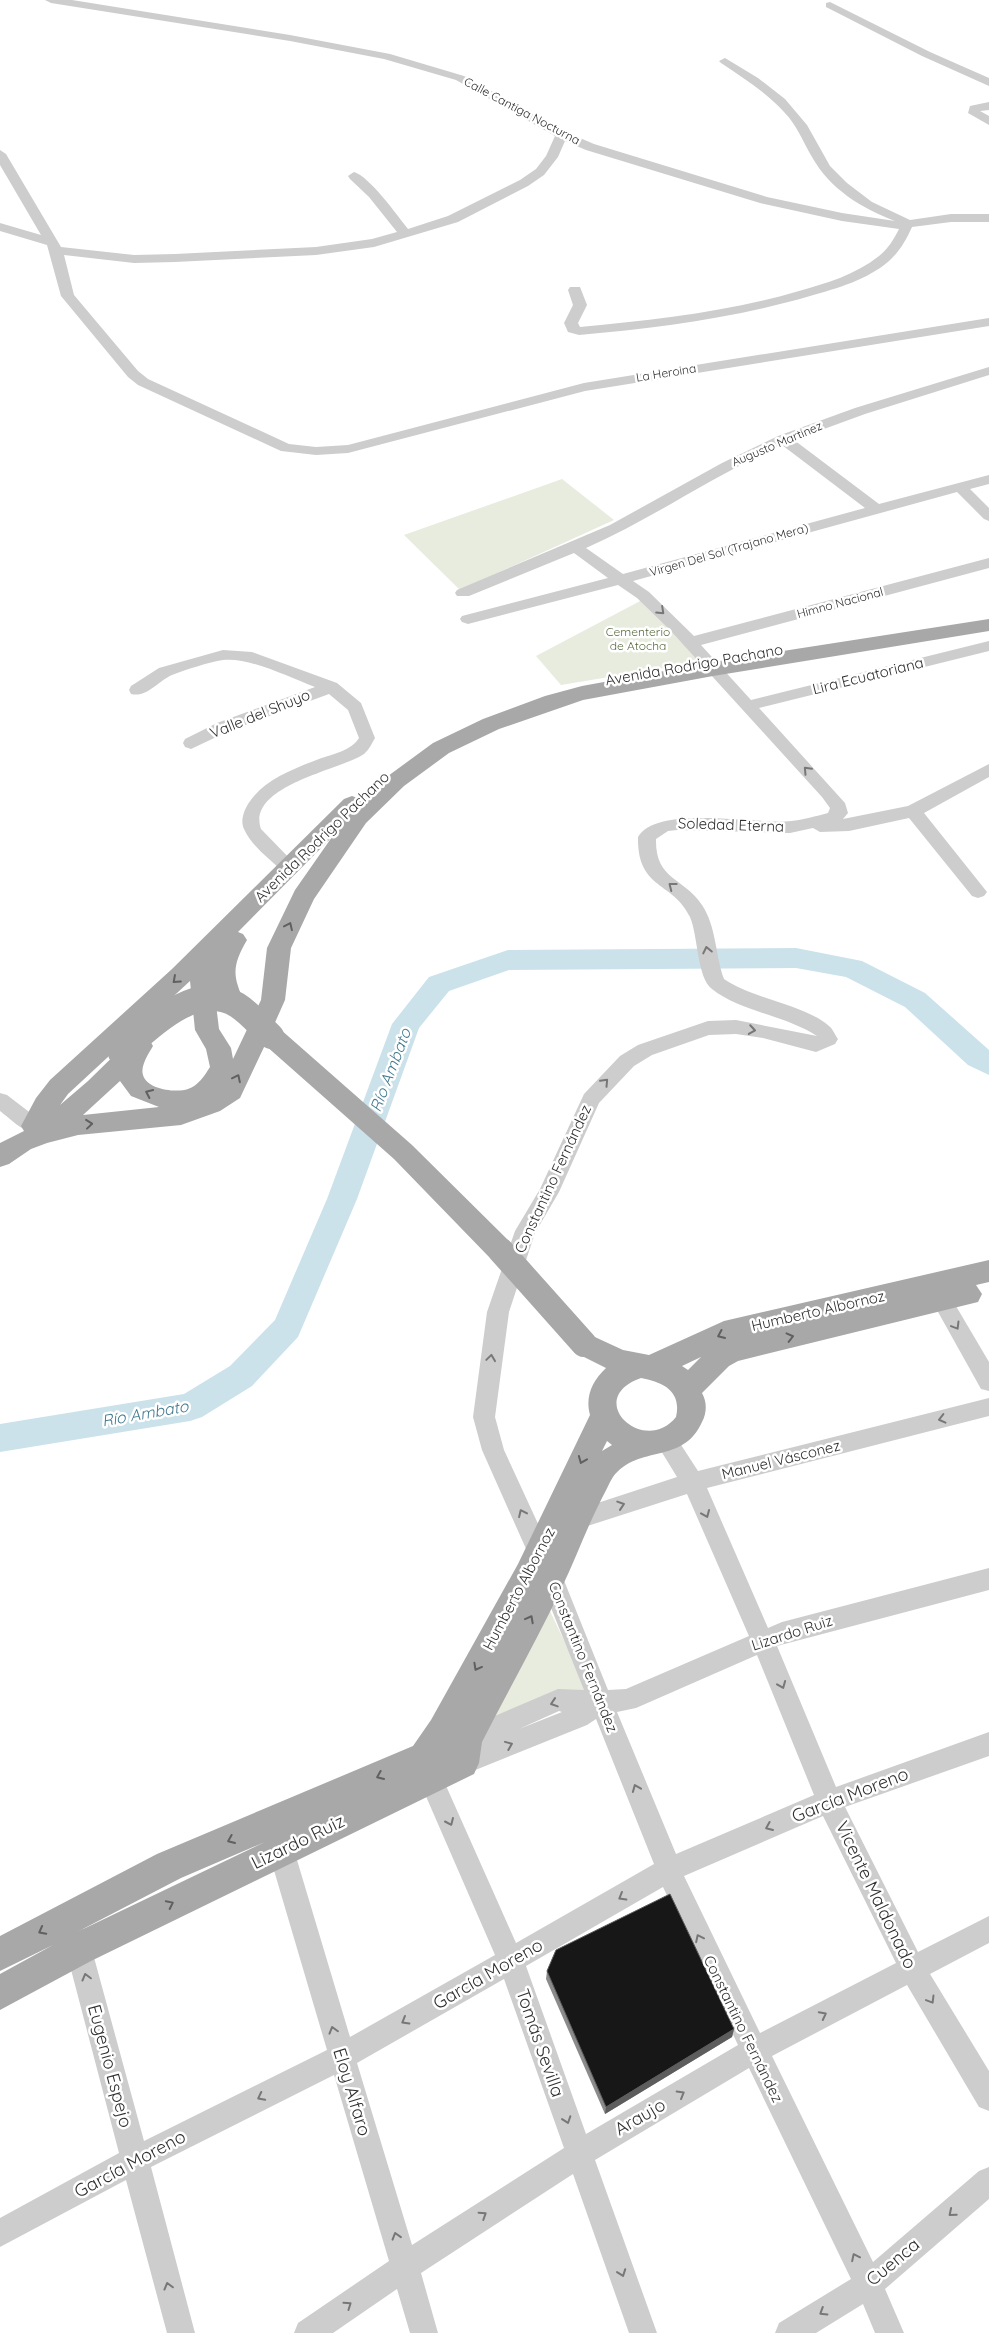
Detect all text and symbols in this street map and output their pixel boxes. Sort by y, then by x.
street label: Calle Cantiga Nocturna [462,74,583,147]
street label: La Heroina [635,360,697,385]
street label: Augusto Martinez [729,418,824,469]
street label: Virgen Del Sol (Trajano Mera) [648,520,810,579]
street label: Himno Nacional [795,584,885,621]
one-way arrow [656,605,665,614]
park label: Cementerio de Atocha [606,624,670,653]
street label: Avenida Rodrigo Pachano [604,640,784,690]
street label: Lira Ecuatoriana [810,653,925,698]
street label: Valle del Shuyo [207,685,313,742]
street label: Avenida Rodrigo Pachano [250,767,393,906]
one-way arrow [804,767,813,776]
street label: Soledad Eterna [678,813,784,836]
one-way arrow [669,884,678,892]
one-way arrow [283,922,293,931]
one-way arrow [702,945,713,954]
one-way arrow [172,974,181,983]
water label: Río Ambato [365,1024,415,1114]
one-way arrow [748,1024,757,1034]
one-way arrow [231,1074,242,1083]
one-way arrow [599,1079,608,1088]
one-way arrow [145,1089,154,1100]
street label: Constantino Fernández [510,1102,595,1256]
one-way arrow [86,1119,94,1130]
street label: Humberto Albornoz [749,1286,886,1335]
one-way arrow [949,1321,959,1330]
one-way arrow [717,1329,726,1340]
one-way arrow [785,1332,794,1343]
one-way arrow [486,1354,496,1362]
water label: Río Ambato [100,1395,191,1430]
one-way arrow [937,1413,946,1424]
street label: Manuel Vásconez [719,1436,842,1483]
one-way arrow [578,1455,588,1464]
one-way arrow [617,1500,625,1510]
one-way arrow [517,1509,528,1518]
one-way arrow [700,1509,711,1518]
street label: Humberto Albornoz [478,1524,559,1653]
street label: Constantino Fernández [544,1579,622,1735]
street label: Lizardo Ruiz [749,1611,835,1655]
one-way arrow [524,1615,534,1624]
one-way arrow [473,1662,483,1671]
one-way arrow [776,1680,787,1689]
one-way arrow [550,1698,558,1708]
one-way arrow [504,1740,513,1751]
street label: García Moreno [788,1762,911,1827]
one-way arrow [376,1770,385,1781]
one-way arrow [632,1784,643,1793]
street label: Lizardo Ruiz [247,1809,348,1874]
one-way arrow [443,1817,454,1826]
street label: Vicente Maldonado [831,1817,922,1972]
one-way arrow [765,1821,773,1831]
one-way arrow [227,1834,236,1844]
one-way arrow [618,1890,627,1900]
one-way arrow [165,1900,174,1910]
one-way arrow [38,1925,47,1935]
street label: García Moreno [429,1933,547,2014]
one-way arrow [695,1934,705,1943]
street label: Constantino Fernández [700,1952,787,2105]
one-way arrow [82,1973,92,1981]
street label: Tomás Sevilla [511,1986,570,2100]
one-way arrow [924,1994,934,2003]
street label: Eugenio Espejo [83,2002,138,2130]
one-way arrow [818,2011,827,2021]
one-way arrow [401,2014,410,2024]
one-way arrow [329,2027,339,2035]
street label: Eloy Alfaro [328,2045,377,2139]
one-way arrow [676,2090,685,2100]
one-way arrow [258,2091,267,2101]
street label: Araujo [610,2093,669,2140]
one-way arrow [561,2115,571,2124]
street label: García Moreno [70,2125,189,2203]
one-way arrow [949,2207,958,2215]
one-way arrow [478,2212,487,2222]
one-way arrow [392,2232,402,2240]
street label: Cuenca [861,2233,924,2291]
one-way arrow [851,2253,861,2262]
one-way arrow [616,2268,626,2277]
one-way arrow [164,2282,174,2290]
one-way arrow [342,2302,351,2311]
one-way arrow [820,2305,829,2315]

